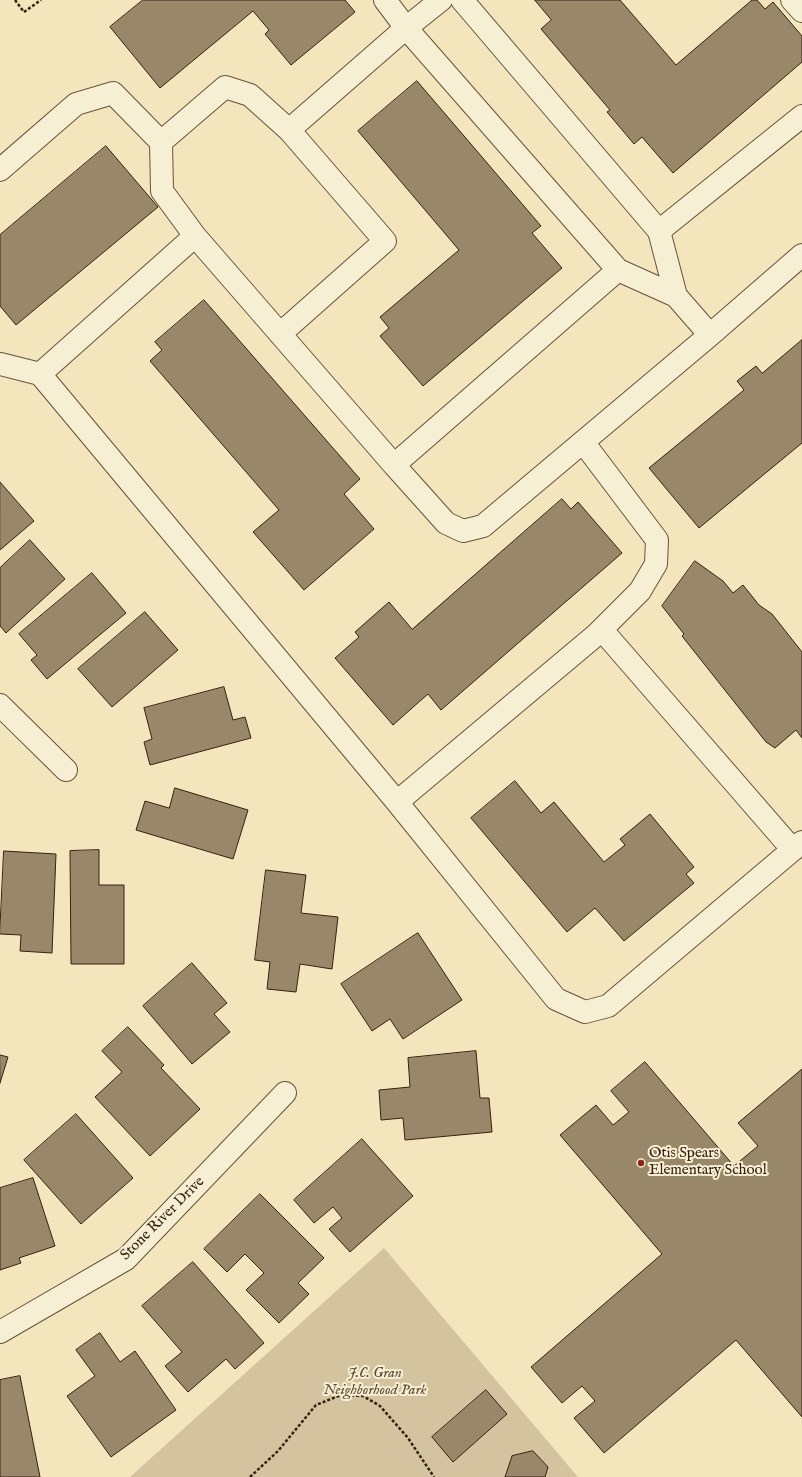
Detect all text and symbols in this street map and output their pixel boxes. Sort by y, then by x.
place label: Otis Spears Elementary School [649,1145,767,1180]
marker: Otis Spears Elementary School [636,1158,646,1168]
street label: Stone River Drive [117,1173,209,1265]
park label: J.C. Gran Neighborhood Park [323,1365,427,1400]

